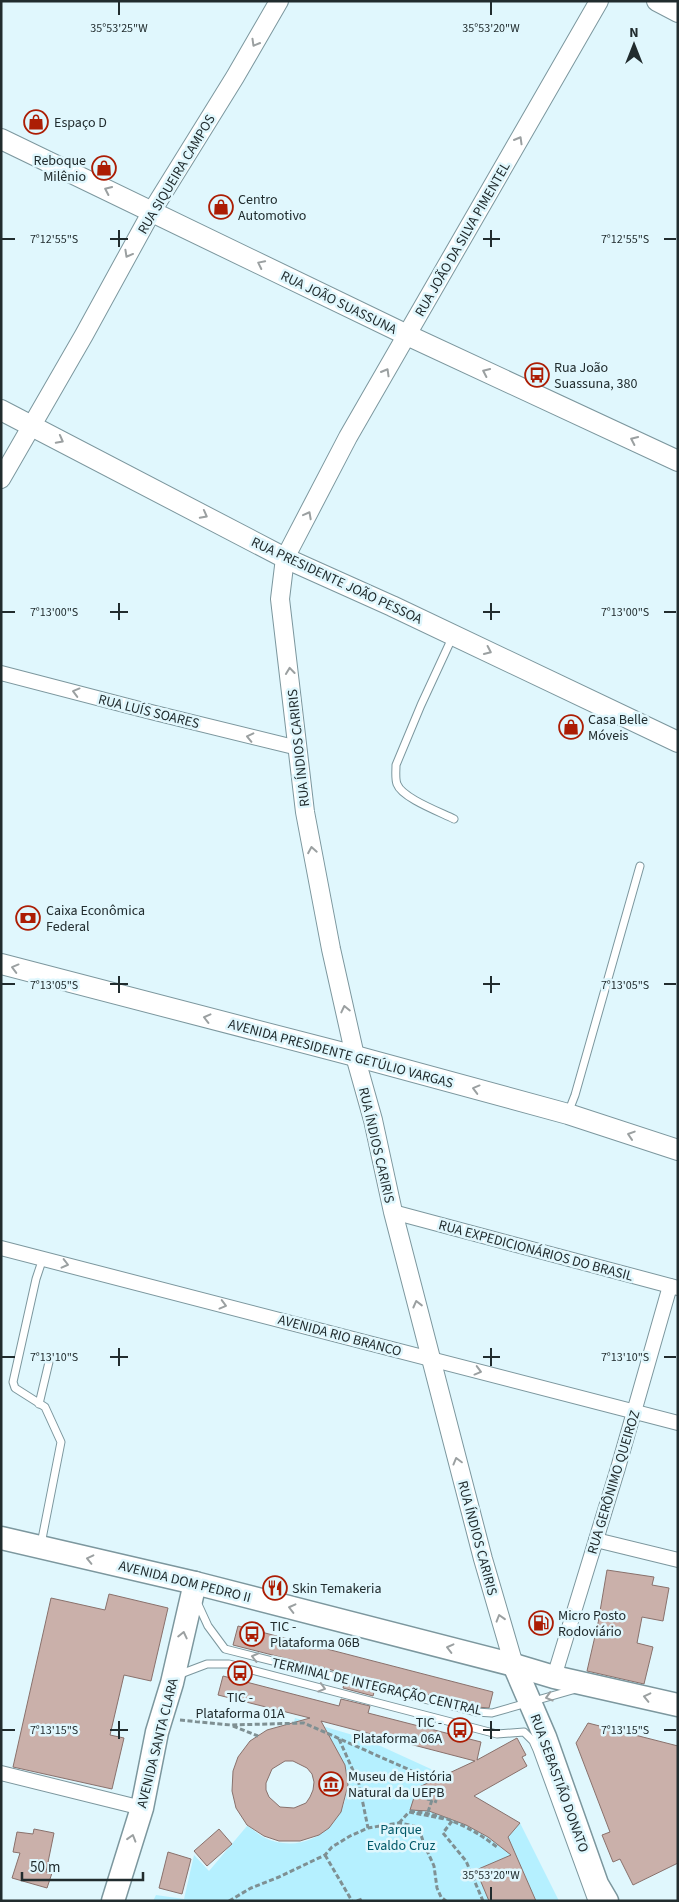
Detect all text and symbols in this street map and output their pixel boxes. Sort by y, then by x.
text: 35°53'25"W [90,20,148,37]
text: 35°53'20"W [462,20,520,37]
north arrow [609,20,659,70]
text: N [629,23,639,43]
one-way arrow [251,38,261,47]
shop icon: Espaço D [23,109,49,135]
street label: RUA SIQUEIRA CAMPOS [133,111,221,238]
place label: Espaço D [54,113,107,133]
one-way arrow [513,137,523,146]
place label: Reboque Milênio [34,151,86,187]
shop icon: Reboque Milênio [91,155,117,181]
street label: RUA JOÃO DA SILVA PIMENTEL [410,158,516,321]
one-way arrow [104,186,113,196]
place label: Centro Automotivo [238,190,306,226]
shop icon: Centro Automotivo [208,194,234,220]
text: 7°12'55"S [30,231,78,248]
text: 7°12'55"S [601,231,649,248]
one-way arrow [125,248,135,257]
one-way arrow [257,260,266,270]
street label: RUA JOÃO SUASSUNA [277,266,400,340]
place label: Rua João Suassuna, 380 [554,358,637,394]
bus stop icon: Rua João Suassuna, 380 [524,362,550,388]
one-way arrow [482,367,491,378]
one-way arrow [379,368,389,377]
one-way arrow [55,434,64,444]
one-way arrow [630,436,639,446]
one-way arrow [199,509,208,519]
one-way arrow [302,511,312,520]
street label: RUA PRESIDENTE JOÃO PESSOA [248,532,426,630]
text: 7°13'00"S [30,604,78,621]
text: 7°13'00"S [601,604,649,621]
one-way arrow [483,645,492,656]
one-way arrow [285,667,296,675]
one-way arrow [71,687,80,698]
street label: RUA ÍNDIOS CARIRIS [283,688,315,808]
street label: RUA LUÍS SOARES [96,690,201,734]
place label: Casa Belle Móveis [588,710,648,746]
shop icon: Casa Belle Móveis [558,714,584,740]
one-way arrow [247,732,255,742]
one-way arrow [308,845,318,854]
place label: Caixa Econômica Federal [46,901,145,937]
bank icon: Caixa Econômica Federal [15,905,41,931]
one-way arrow [11,963,20,974]
text: 7°13'05"S [30,977,78,994]
text: 7°13'05"S [601,977,649,994]
one-way arrow [340,1004,351,1013]
one-way arrow [202,1013,211,1024]
street label: AVENIDA PRESIDENTE GETÚLIO VARGAS [226,1014,455,1094]
one-way arrow [471,1084,480,1095]
street label: RUA ÍNDIOS CARIRIS [353,1085,399,1205]
one-way arrow [628,1130,636,1140]
street label: RUA EXPEDICIONÁRIOS DO BRASIL [436,1215,635,1287]
one-way arrow [61,1258,70,1269]
one-way arrow [218,1299,227,1310]
one-way arrow [412,1299,423,1308]
street label: AVENIDA RIO BRANCO [276,1310,404,1362]
text: 7°13'10"S [30,1349,78,1366]
text: 7°13'10"S [601,1349,649,1366]
one-way arrow [474,1365,483,1376]
street label: RUA GERÔNIMO QUEIROZ [583,1408,645,1557]
one-way arrow [452,1457,463,1466]
street label: RUA ÍNDIOS CARIRIS [452,1479,502,1598]
one-way arrow [86,1554,95,1565]
street label: AVENIDA DOM PEDRO II [116,1556,253,1608]
restaurant icon: Skin Temakeria [262,1575,288,1601]
place label: Skin Temakeria [292,1579,381,1599]
one-way arrow [288,1603,297,1614]
place label: Micro Posto Rodoviário [558,1606,626,1642]
fuel station icon: Micro Posto Rodoviário [528,1610,554,1636]
one-way arrow [495,1614,505,1622]
place label: TIC - Plataforma 06B [270,1617,360,1653]
bus stop icon: TIC - Plataforma 06B [239,1621,265,1647]
one-way arrow [177,1630,188,1639]
one-way arrow [445,1643,454,1654]
one-way arrow [250,1652,259,1663]
street label: TERMINAL DE INTEGRAÇÃO CENTRAL [270,1653,484,1721]
bus stop icon: TIC - Plataforma 01A [227,1660,253,1686]
street label: AVENIDA SANTA CLARA [132,1676,184,1810]
one-way arrow [317,1682,325,1692]
place label: TIC - Plataforma 01A [195,1688,285,1724]
one-way arrow [545,1691,554,1702]
one-way arrow [642,1692,651,1703]
street label: RUA SEBASTIÃO DONATO [525,1711,593,1855]
place label: TIC - Plataforma 06A [353,1713,442,1749]
bus stop icon: TIC - Plataforma 06A [447,1717,473,1743]
text: 7°13'15"S [30,1722,78,1739]
text: 7°13'15"S [601,1722,649,1739]
place label: Museu de História Natural da UEPB [348,1767,452,1803]
museum icon: Museu de História Natural da UEPB [318,1771,344,1797]
park label: Parque Evaldo Cruz [367,1820,435,1856]
one-way arrow [127,1834,137,1843]
scale bar [22,1850,144,1882]
text: 50 m [30,1857,60,1878]
text: 35°53'20"W [462,1867,520,1884]

